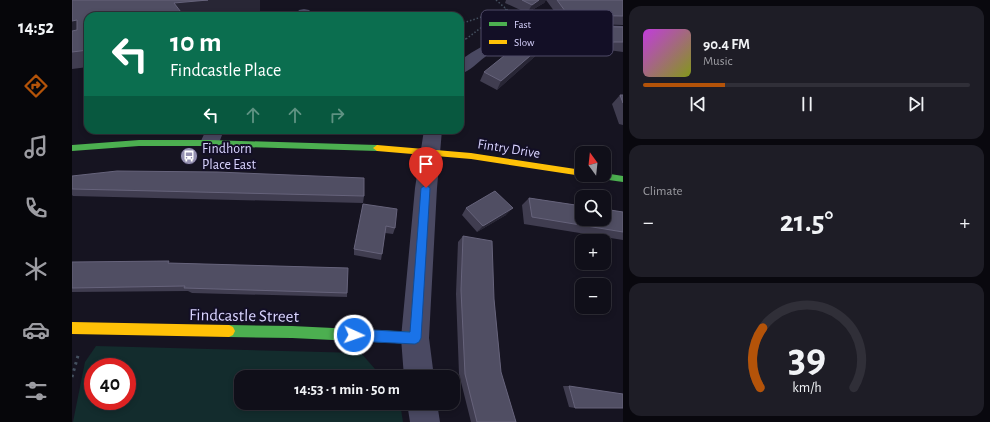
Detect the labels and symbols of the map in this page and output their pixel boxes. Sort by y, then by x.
legend [481,10,613,56]
text: Fast [514,19,532,30]
text: Slow [514,37,535,48]
street label: Fintry Drive [477,137,541,161]
place label: Findhorn Place East [202,142,256,172]
bus stop icon: Findhorn Place East [179,146,199,166]
north arrow [575,146,611,182]
pin [409,147,443,188]
street label: Findcastle Street [189,306,300,325]
position arrow [333,314,375,356]
speed limit sign: 40 [84,358,136,410]

